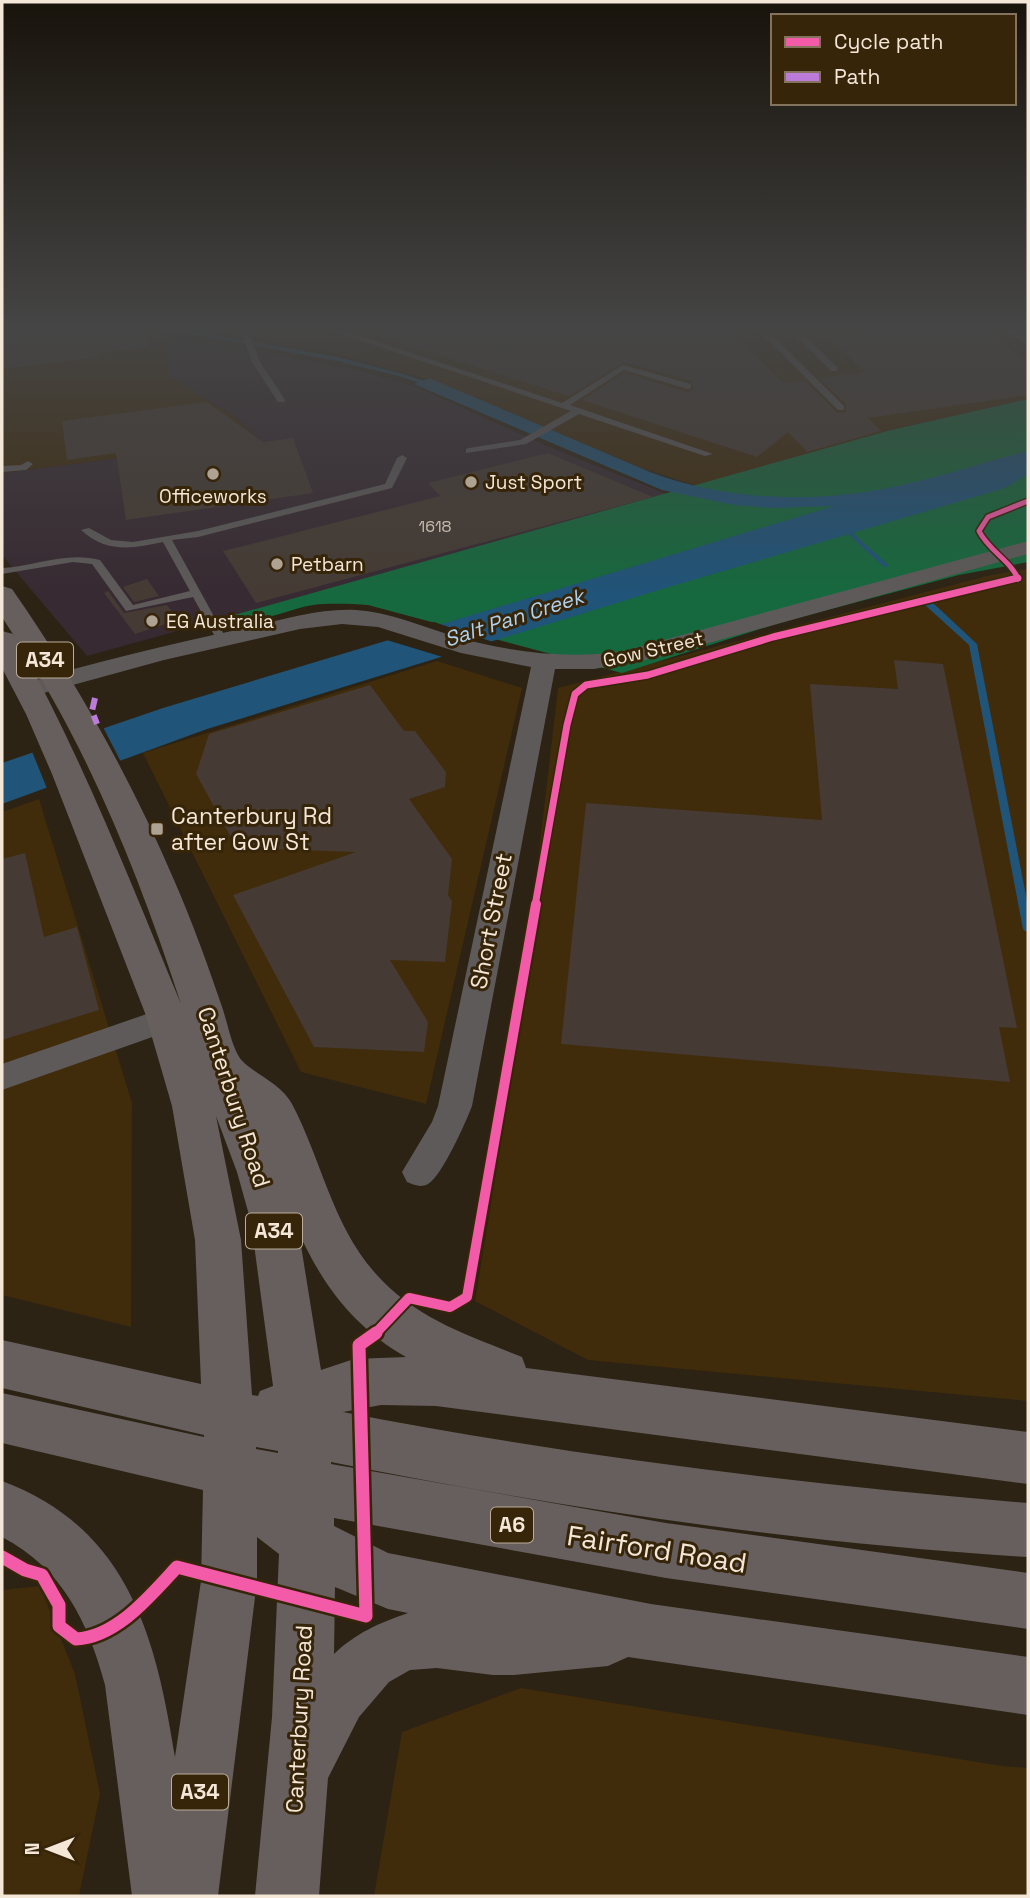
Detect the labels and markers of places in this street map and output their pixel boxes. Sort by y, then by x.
marker: Officeworks [205,466,221,482]
place label: Just Sport [485,470,582,495]
marker: Just Sport [463,474,479,490]
place label: Officeworks [159,484,267,509]
place label: Petbarn [291,552,364,577]
marker: Petbarn [269,556,285,572]
place label: EG Australia [166,609,274,634]
marker: EG Australia [144,613,160,629]
place label: Canterbury Rd after Gow St [171,801,332,857]
marker: Canterbury Rd after Gow St [149,821,165,837]

